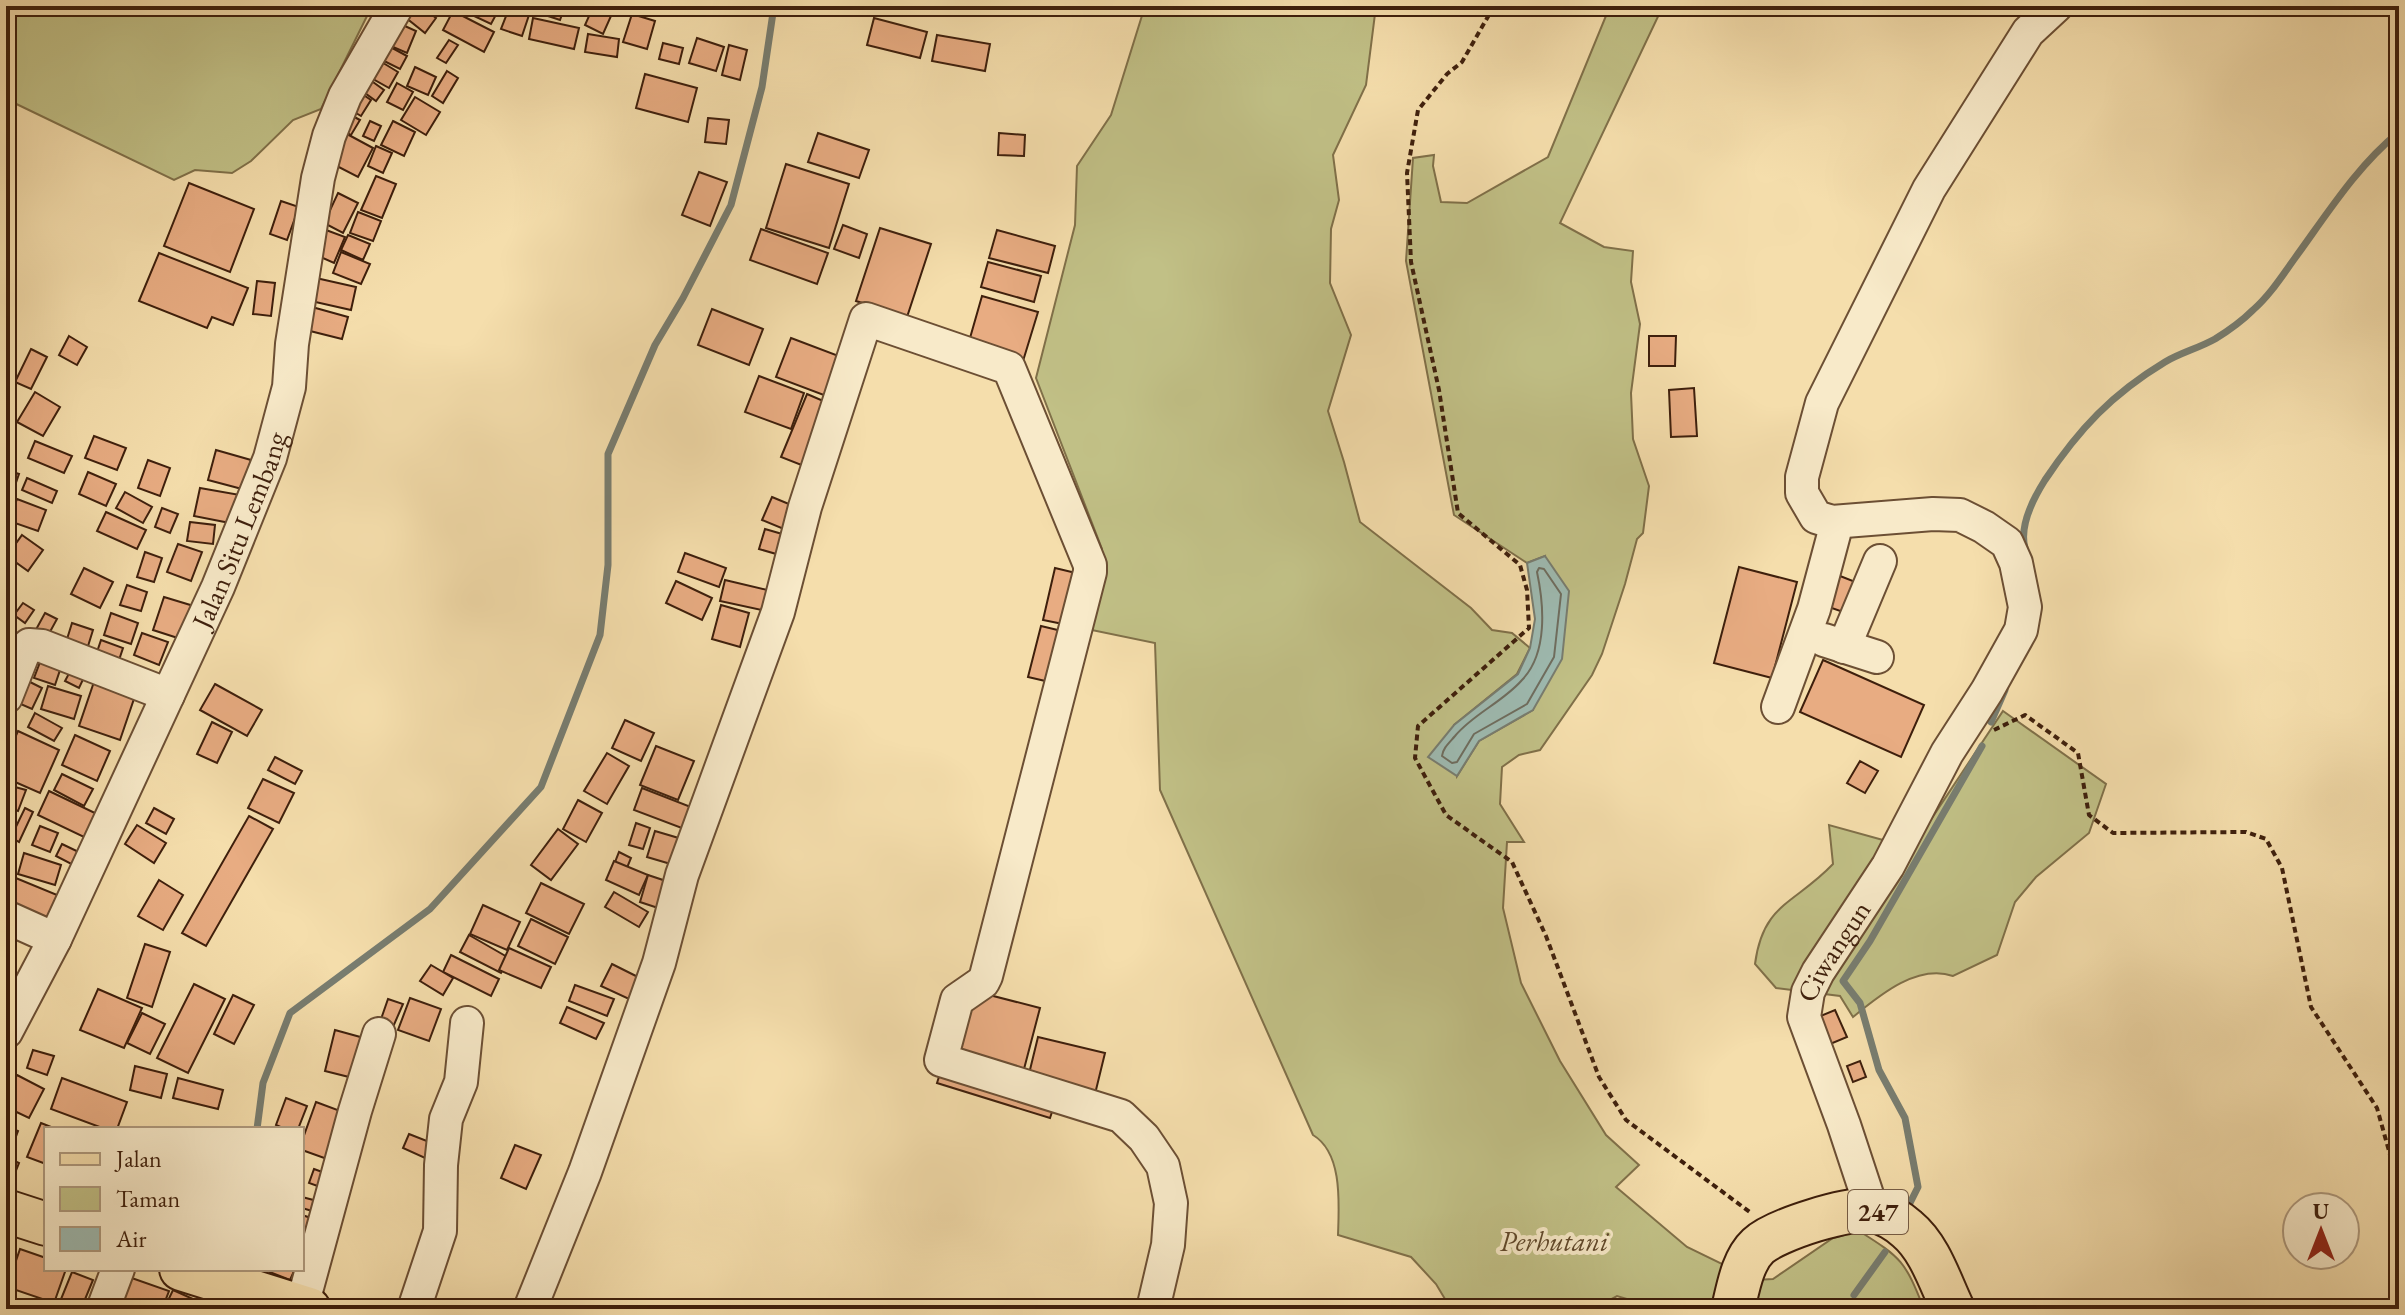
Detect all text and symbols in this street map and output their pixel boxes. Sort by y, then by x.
street label: Jalan Situ Lembang [182,427,294,636]
street label: Ciwangun [1788,893,1878,1008]
legend [44,1127,304,1271]
text: Jalan [114,1143,162,1174]
text: Taman [116,1183,180,1214]
road number: 247 [1848,1190,1908,1234]
north arrow [2281,1191,2361,1271]
text: U [2313,1197,2330,1226]
text: Air [115,1223,147,1254]
park label: Perhutani [1500,1223,1610,1259]

